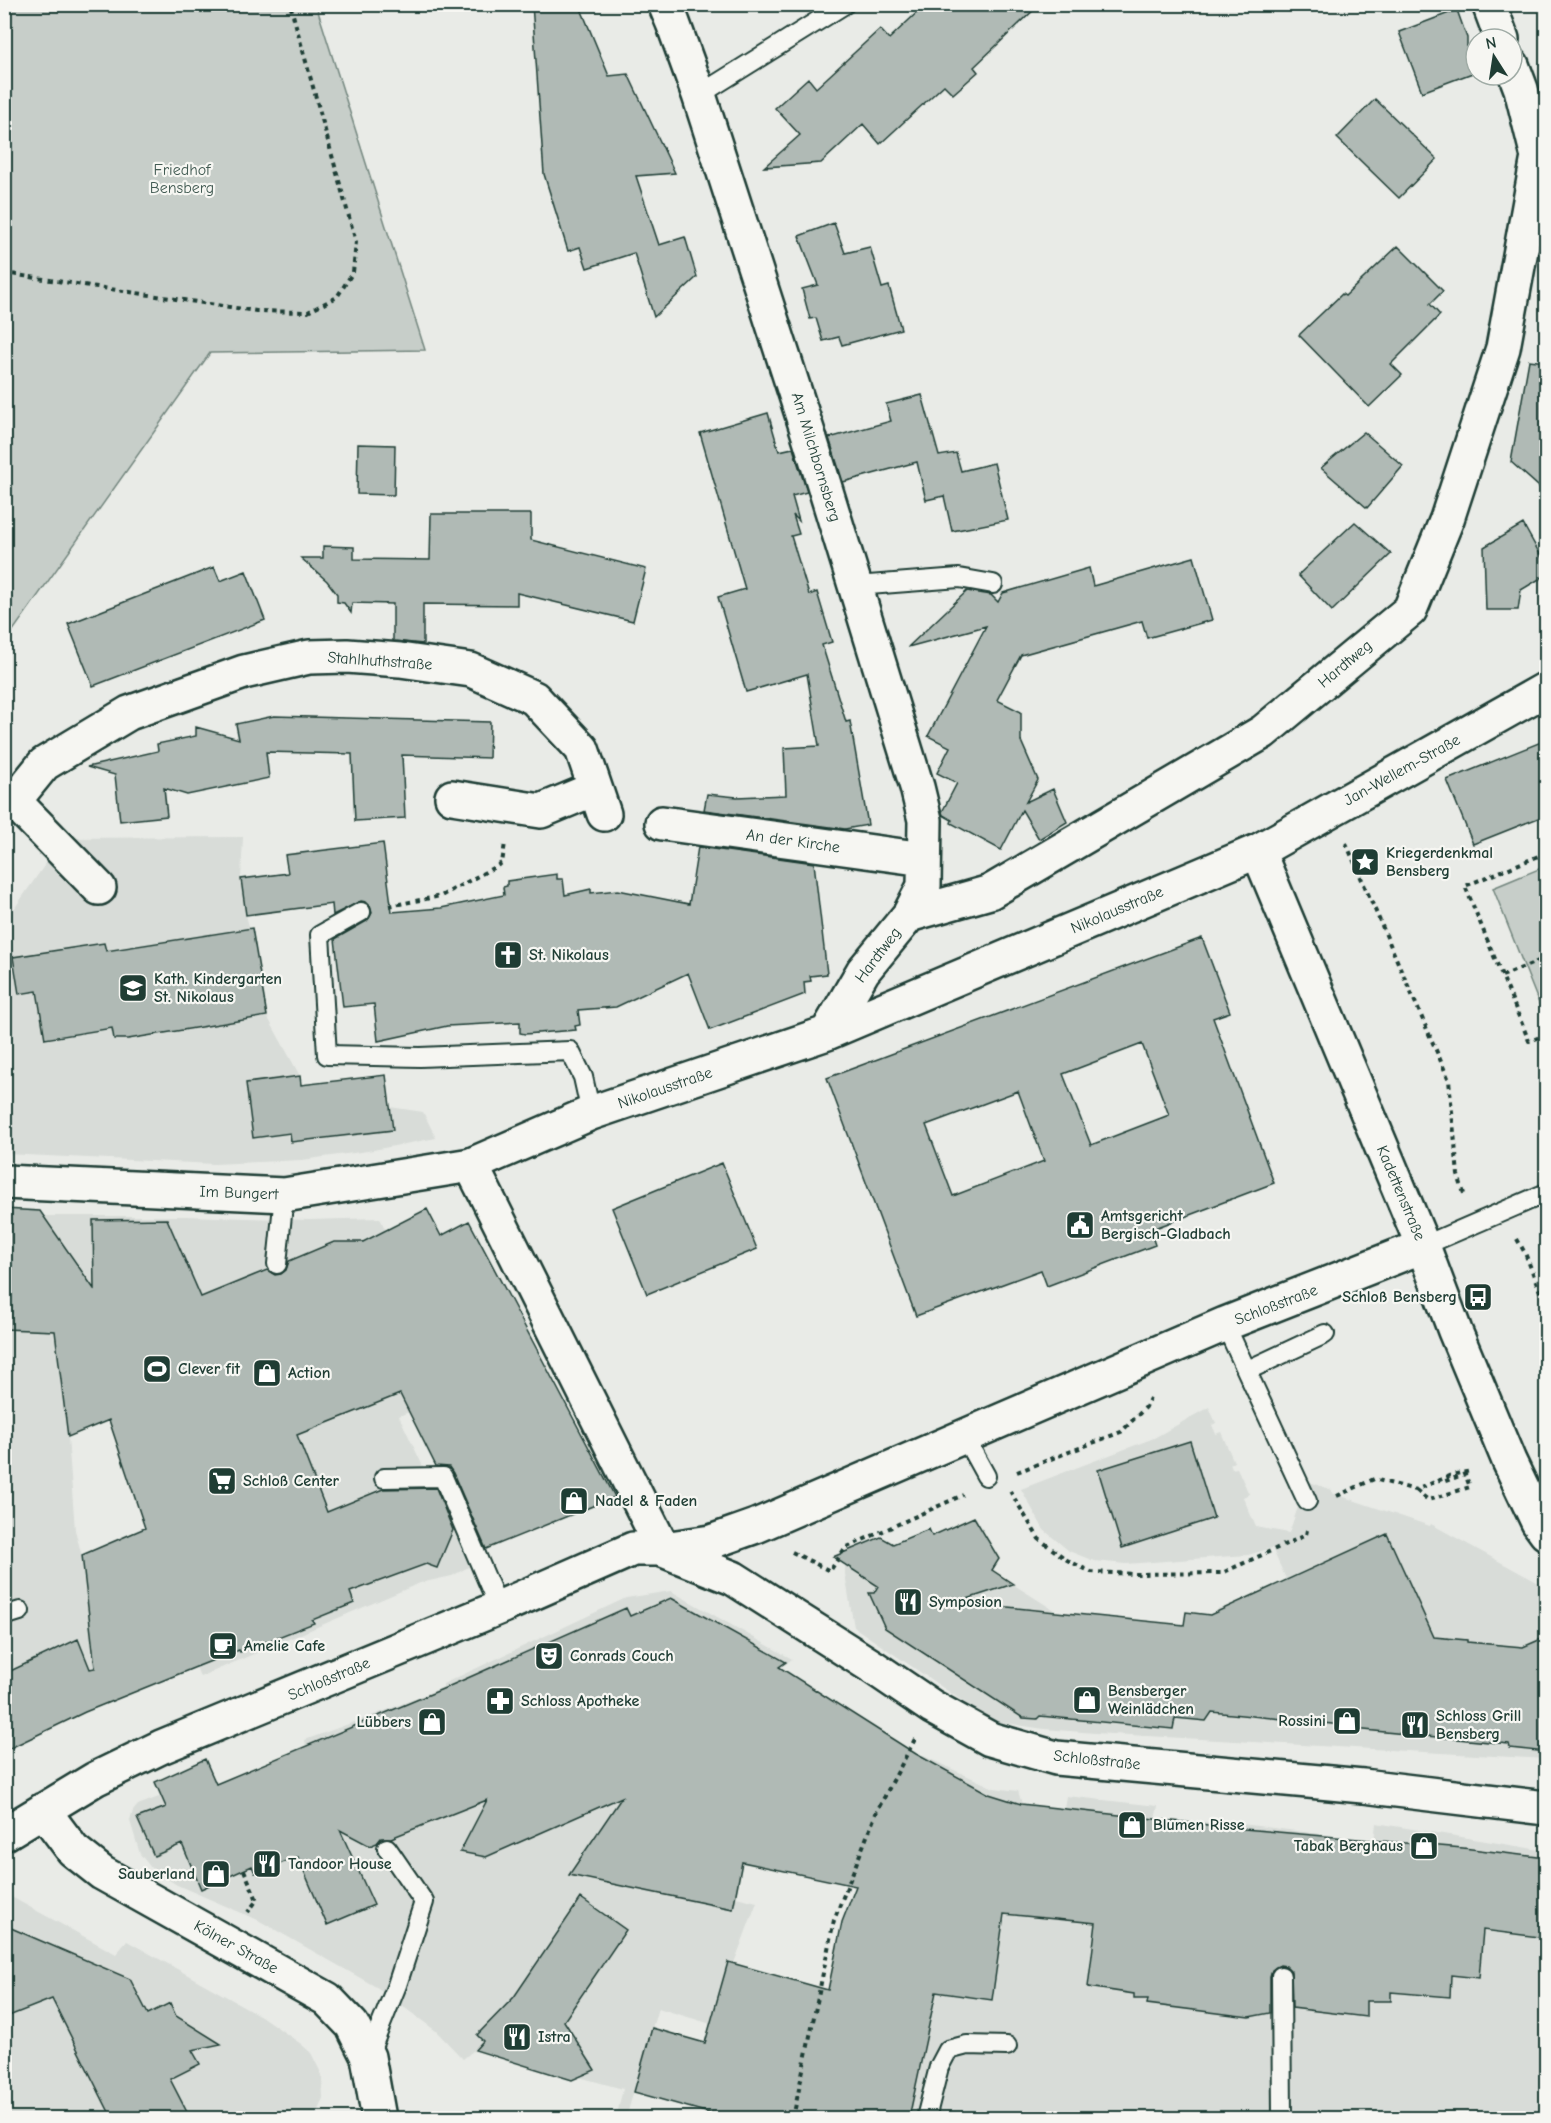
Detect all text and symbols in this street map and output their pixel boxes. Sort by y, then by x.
north arrow [1464,27,1524,87]
text: N [1484,33,1498,53]
park label: Friedhof Bensberg [150,161,214,197]
street label: Am Milchbornsberg [788,390,844,524]
street label: Hardtweg [1314,636,1376,692]
street label: Stahlhuthstraße [327,648,433,674]
street label: Jan-Wellem-Straße [1341,731,1463,809]
street label: An der Kirche [745,826,841,856]
place label: Kriegerdenkmal Bensberg [1386,844,1493,880]
place icon: Kriegerdenkmal Bensberg [1349,846,1381,878]
street label: Nikolausstraße [1068,882,1166,938]
street label: Hardtweg [851,924,905,986]
church icon: St. Nikolaus [492,939,524,971]
place label: St. Nikolaus [529,946,609,964]
place label: Kath. Kindergarten St. Nikolaus [154,970,282,1006]
school or university icon: Kath. Kindergarten St. Nikolaus [117,972,149,1004]
street label: Nikolausstraße [615,1063,715,1113]
street label: Kadettenstraße [1373,1143,1429,1243]
street label: Im Bungert [199,1183,279,1203]
place label: Amtsgericht Bergisch-Gladbach [1101,1207,1231,1243]
public building icon: Amtsgericht Bergisch-Gladbach [1064,1209,1096,1241]
street label: Schloßstraße [1232,1281,1320,1329]
bus stop icon: Schloß Bensberg [1462,1281,1494,1313]
place label: Schloß Bensberg [1342,1288,1457,1306]
sports icon: Clever fit [141,1353,173,1385]
shop icon: Action [251,1357,283,1389]
place label: Clever fit [178,1360,241,1378]
place label: Action [288,1364,330,1382]
supermarket icon: Schloß Center [206,1465,238,1497]
place label: Schloß Center [243,1472,340,1490]
shop icon: Nadel & Faden [558,1485,590,1517]
place label: Nadel & Faden [595,1492,697,1510]
restaurant icon: Symposion [892,1586,924,1618]
place label: Symposion [929,1593,1002,1611]
cafe icon: Amelie Cafe [207,1630,239,1662]
place label: Amelie Cafe [244,1637,325,1655]
theatre icon: Conrads Couch [533,1640,565,1672]
place label: Conrads Couch [570,1647,674,1665]
street label: Schloßstraße [285,1654,373,1704]
place label: Bensberger Weinlädchen [1108,1682,1194,1718]
shop icon: Bensberger Weinlädchen [1071,1684,1103,1716]
pharmacy icon: Schloss Apotheke [484,1685,516,1717]
place label: Schloss Apotheke [521,1692,640,1710]
shop icon: Rossini [1331,1705,1363,1737]
shop icon: Lübbers [416,1706,448,1738]
place label: Schloss Grill Bensberg [1436,1707,1521,1743]
restaurant icon: Schloss Grill Bensberg [1399,1709,1431,1741]
place label: Rossini [1278,1712,1326,1730]
place label: Lübbers [357,1713,411,1731]
street label: Schloßstraße [1053,1746,1141,1774]
shop icon: Blumen Risse [1116,1809,1148,1841]
place label: Blumen Risse [1153,1816,1245,1834]
shop icon: Tabak Berghaus [1408,1830,1440,1862]
place label: Tabak Berghaus [1294,1837,1403,1855]
restaurant icon: Tandoor House [251,1848,283,1880]
place label: Tandoor House [288,1855,392,1873]
shop icon: Sauberland [200,1858,232,1890]
place label: Sauberland [118,1865,195,1883]
street label: Kölner Straße [191,1916,281,1978]
restaurant icon: Istra [501,2021,533,2053]
place label: Istra [538,2028,571,2046]

